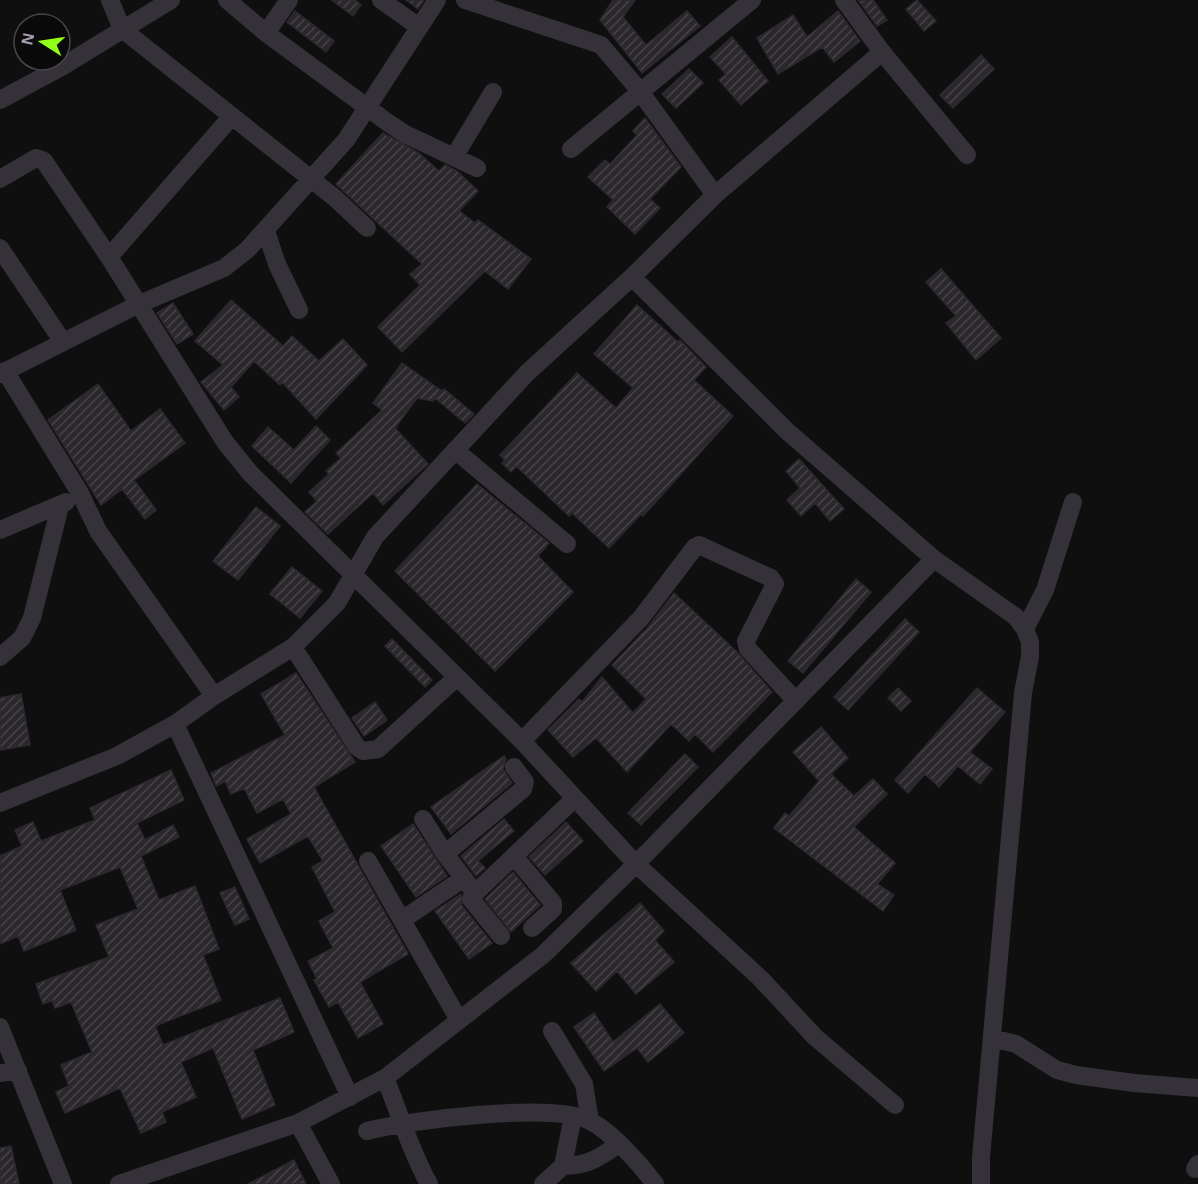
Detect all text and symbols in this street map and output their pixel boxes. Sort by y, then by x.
north arrow [12,12,72,72]
text: N [18,32,37,46]

